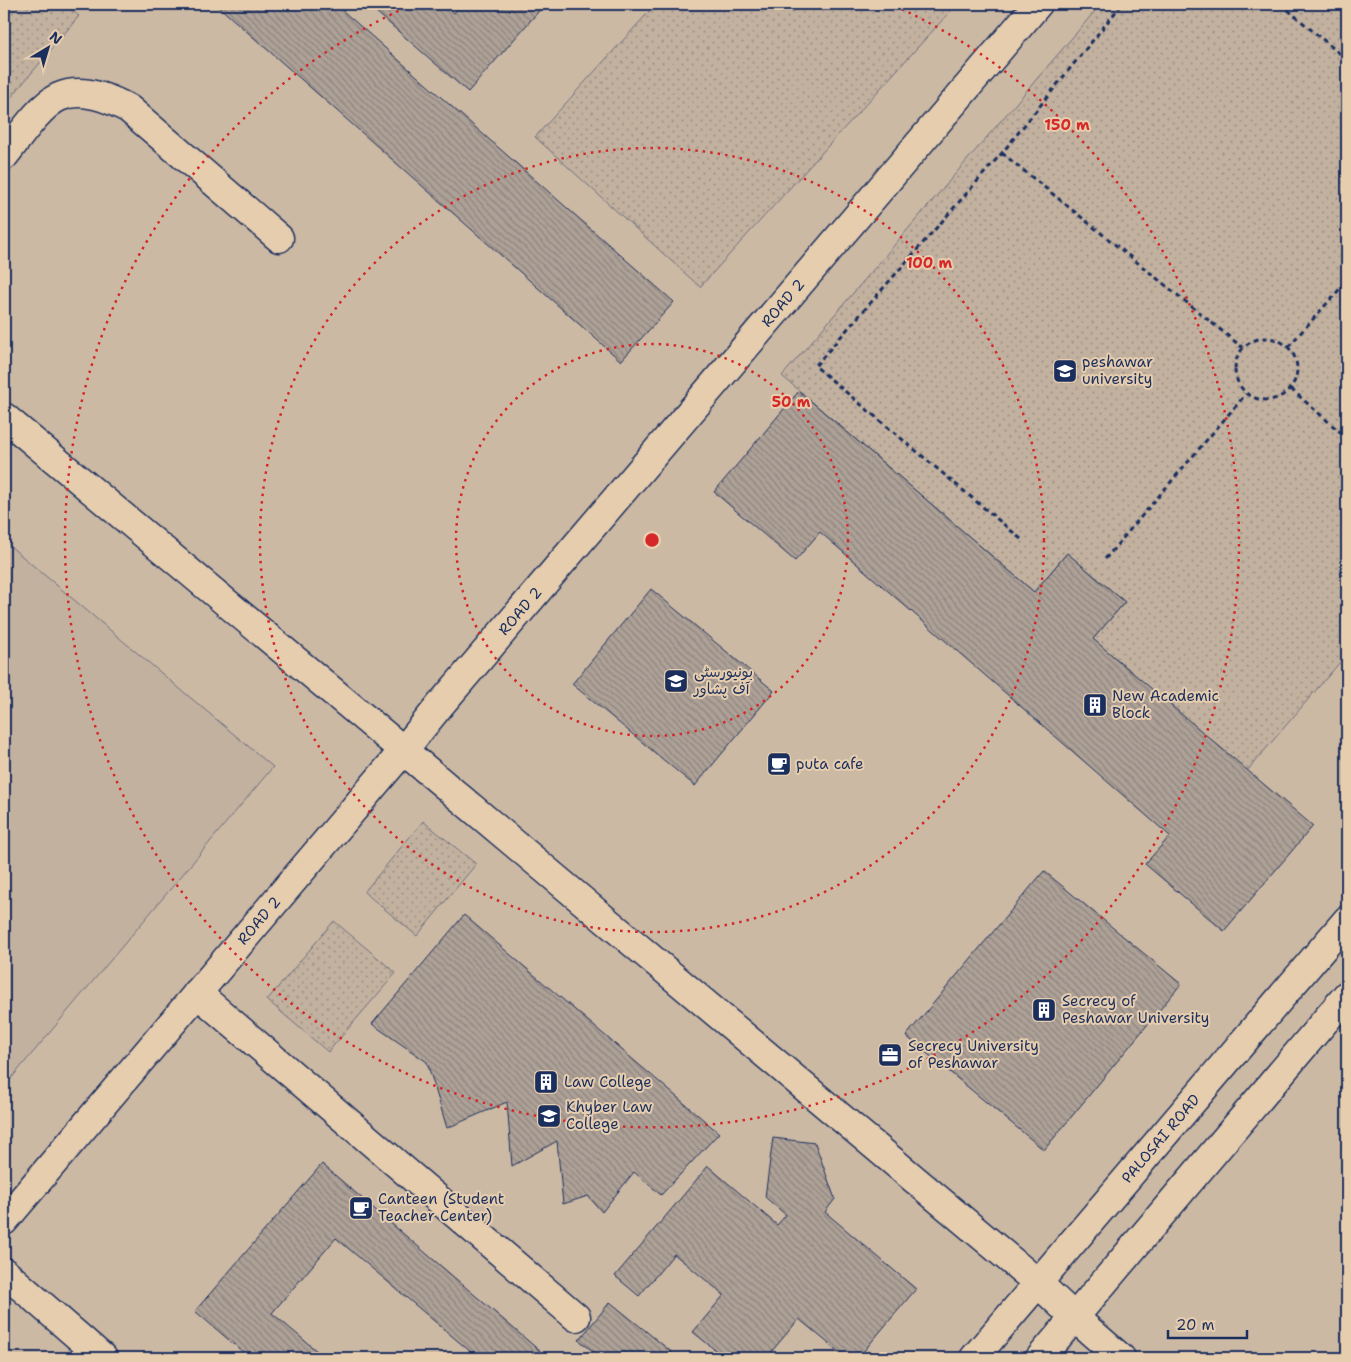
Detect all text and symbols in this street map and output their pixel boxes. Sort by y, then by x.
north arrow [22,22,72,72]
text: N [46,27,66,48]
text: 150 m [1044,115,1090,135]
text: 100 m [906,253,952,273]
street label: ROAD 2 [757,275,809,331]
place label: peshawar university [1082,352,1153,389]
school or university icon: peshawar university [1052,358,1078,384]
text: 50 m [772,392,811,412]
centre of rings [643,531,661,549]
street label: ROAD 2 [494,583,546,639]
place label: یونیورسٹی آف پشاور [693,662,753,699]
school or university icon: یونیورسٹی آف پشاور [663,668,689,694]
place label: New Academic Block [1112,686,1219,723]
building icon: New Academic Block [1082,692,1108,718]
cafe icon: puta cafe [766,751,792,777]
place label: puta cafe [796,754,864,774]
street label: ROAD 2 [233,892,285,949]
place label: Secrecy of Peshawar University [1062,991,1209,1028]
building icon: Secrecy of Peshawar University [1031,997,1057,1023]
place label: Secrecy University of Peshawar [908,1036,1039,1073]
office icon: Secrecy University of Peshawar [877,1042,903,1068]
building icon: Law College [533,1069,559,1095]
place label: Law College [564,1072,652,1092]
street label: PALOSAI ROAD [1117,1090,1204,1188]
place label: Khyber Law College [566,1097,652,1134]
school or university icon: Khyber Law College [536,1103,562,1129]
place label: Canteen (Student Teacher Center) [378,1189,504,1226]
cafe icon: Canteen (Student Teacher Center) [348,1195,374,1221]
scale bar [1168,1307,1247,1339]
text: 20 m [1176,1315,1215,1335]

